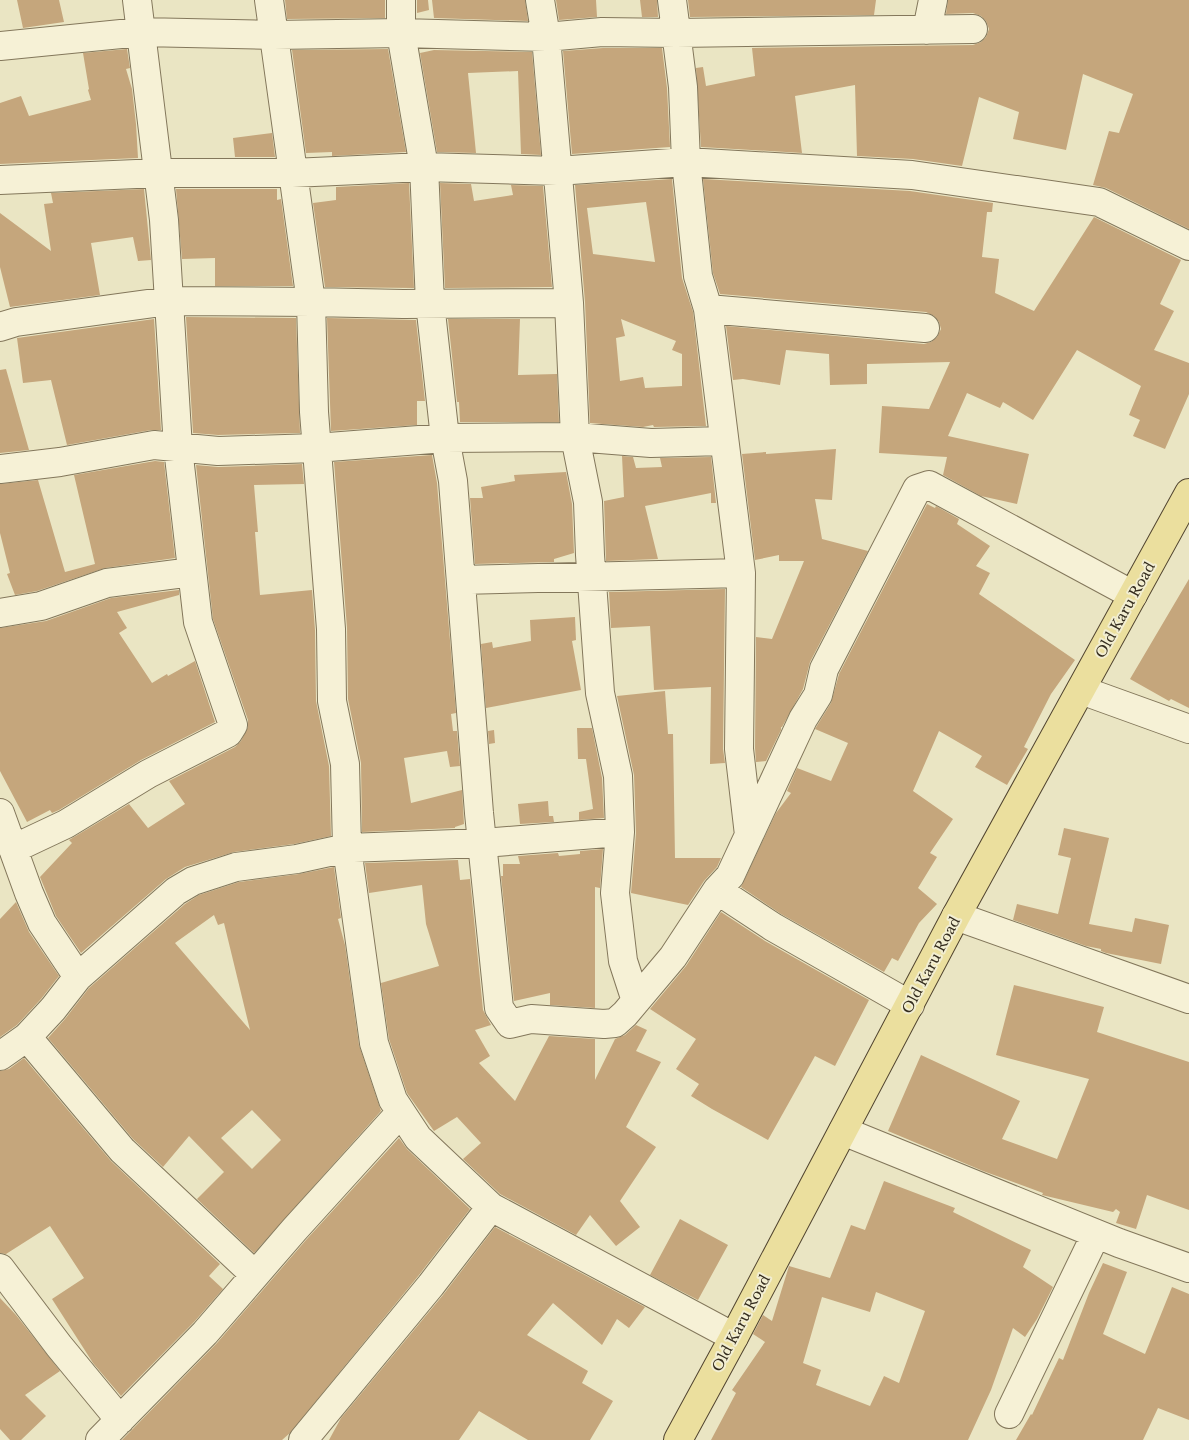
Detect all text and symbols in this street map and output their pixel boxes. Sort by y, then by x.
street label: Old Karu Road [1091,558,1159,661]
street label: Old Karu Road [898,913,964,1017]
street label: Old Karu Road [708,1271,774,1375]

